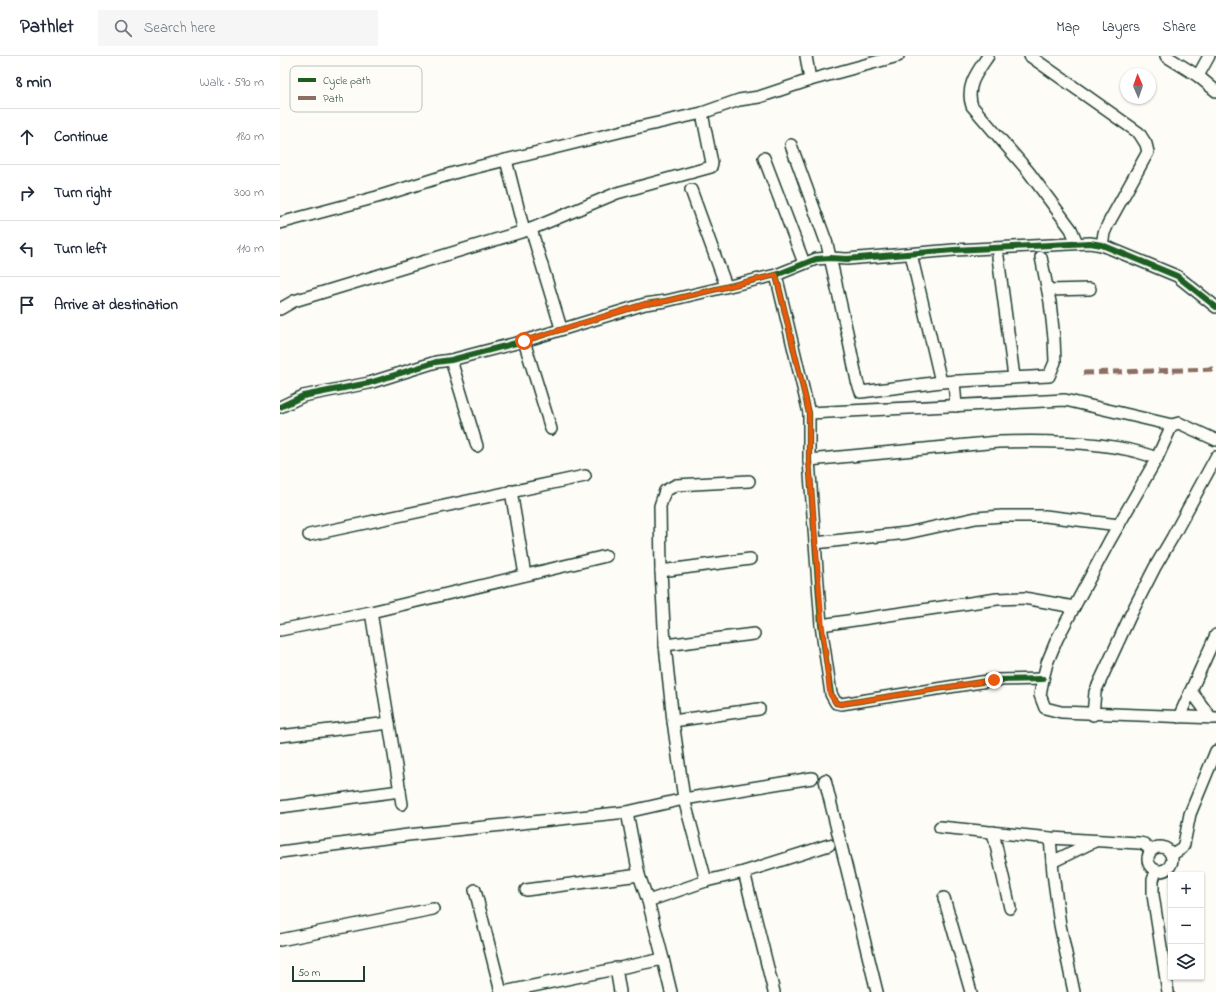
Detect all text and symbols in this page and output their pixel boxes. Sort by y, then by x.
search box [98,10,378,46]
text: Pathlet [20,14,74,41]
icon: search [112,17,134,39]
text: Search here [144,17,215,39]
text: Map [1056,17,1080,38]
text: Layers [1102,17,1140,38]
text: Share [1162,17,1196,38]
legend [290,66,422,112]
north arrow [1120,68,1156,104]
text: 8 min [16,70,51,95]
text: Walk · 590 m [199,73,264,92]
text: Cycle path [323,73,371,90]
text: Path [323,91,344,107]
icon: ahead [16,126,38,148]
text: Continue [54,126,108,148]
text: 180 m [236,127,264,146]
icon: right [16,182,38,204]
text: Turn right [54,182,112,204]
text: 300 m [234,183,264,202]
icon: left [16,238,38,260]
text: Turn left [54,238,107,260]
text: 110 m [237,239,264,258]
icon: arrive [16,294,38,316]
text: Arrive at destination [54,294,178,316]
route start [515,332,533,350]
route end [985,671,1003,689]
map controls [1168,872,1204,980]
button: + [1168,872,1204,908]
button: − [1168,908,1204,944]
button: layers [1168,944,1204,980]
scale bar [292,964,365,983]
text: 50 m [298,965,320,981]

